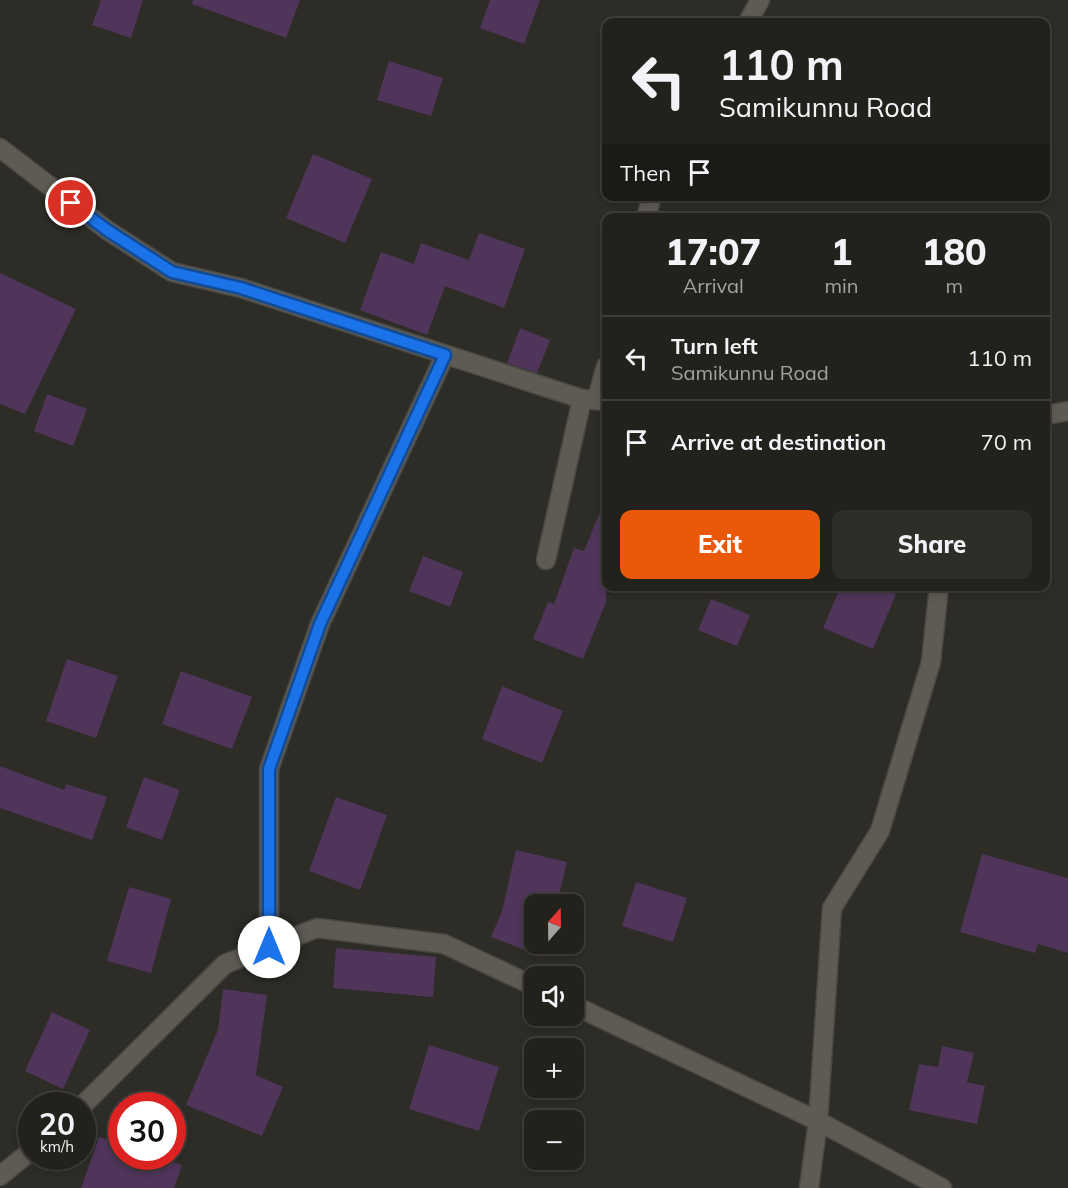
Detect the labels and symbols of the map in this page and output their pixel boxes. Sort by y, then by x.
pin [45,177,96,228]
north arrow [524,894,584,954]
position arrow [237,915,301,979]
speed limit sign: 30 [108,1092,186,1170]

